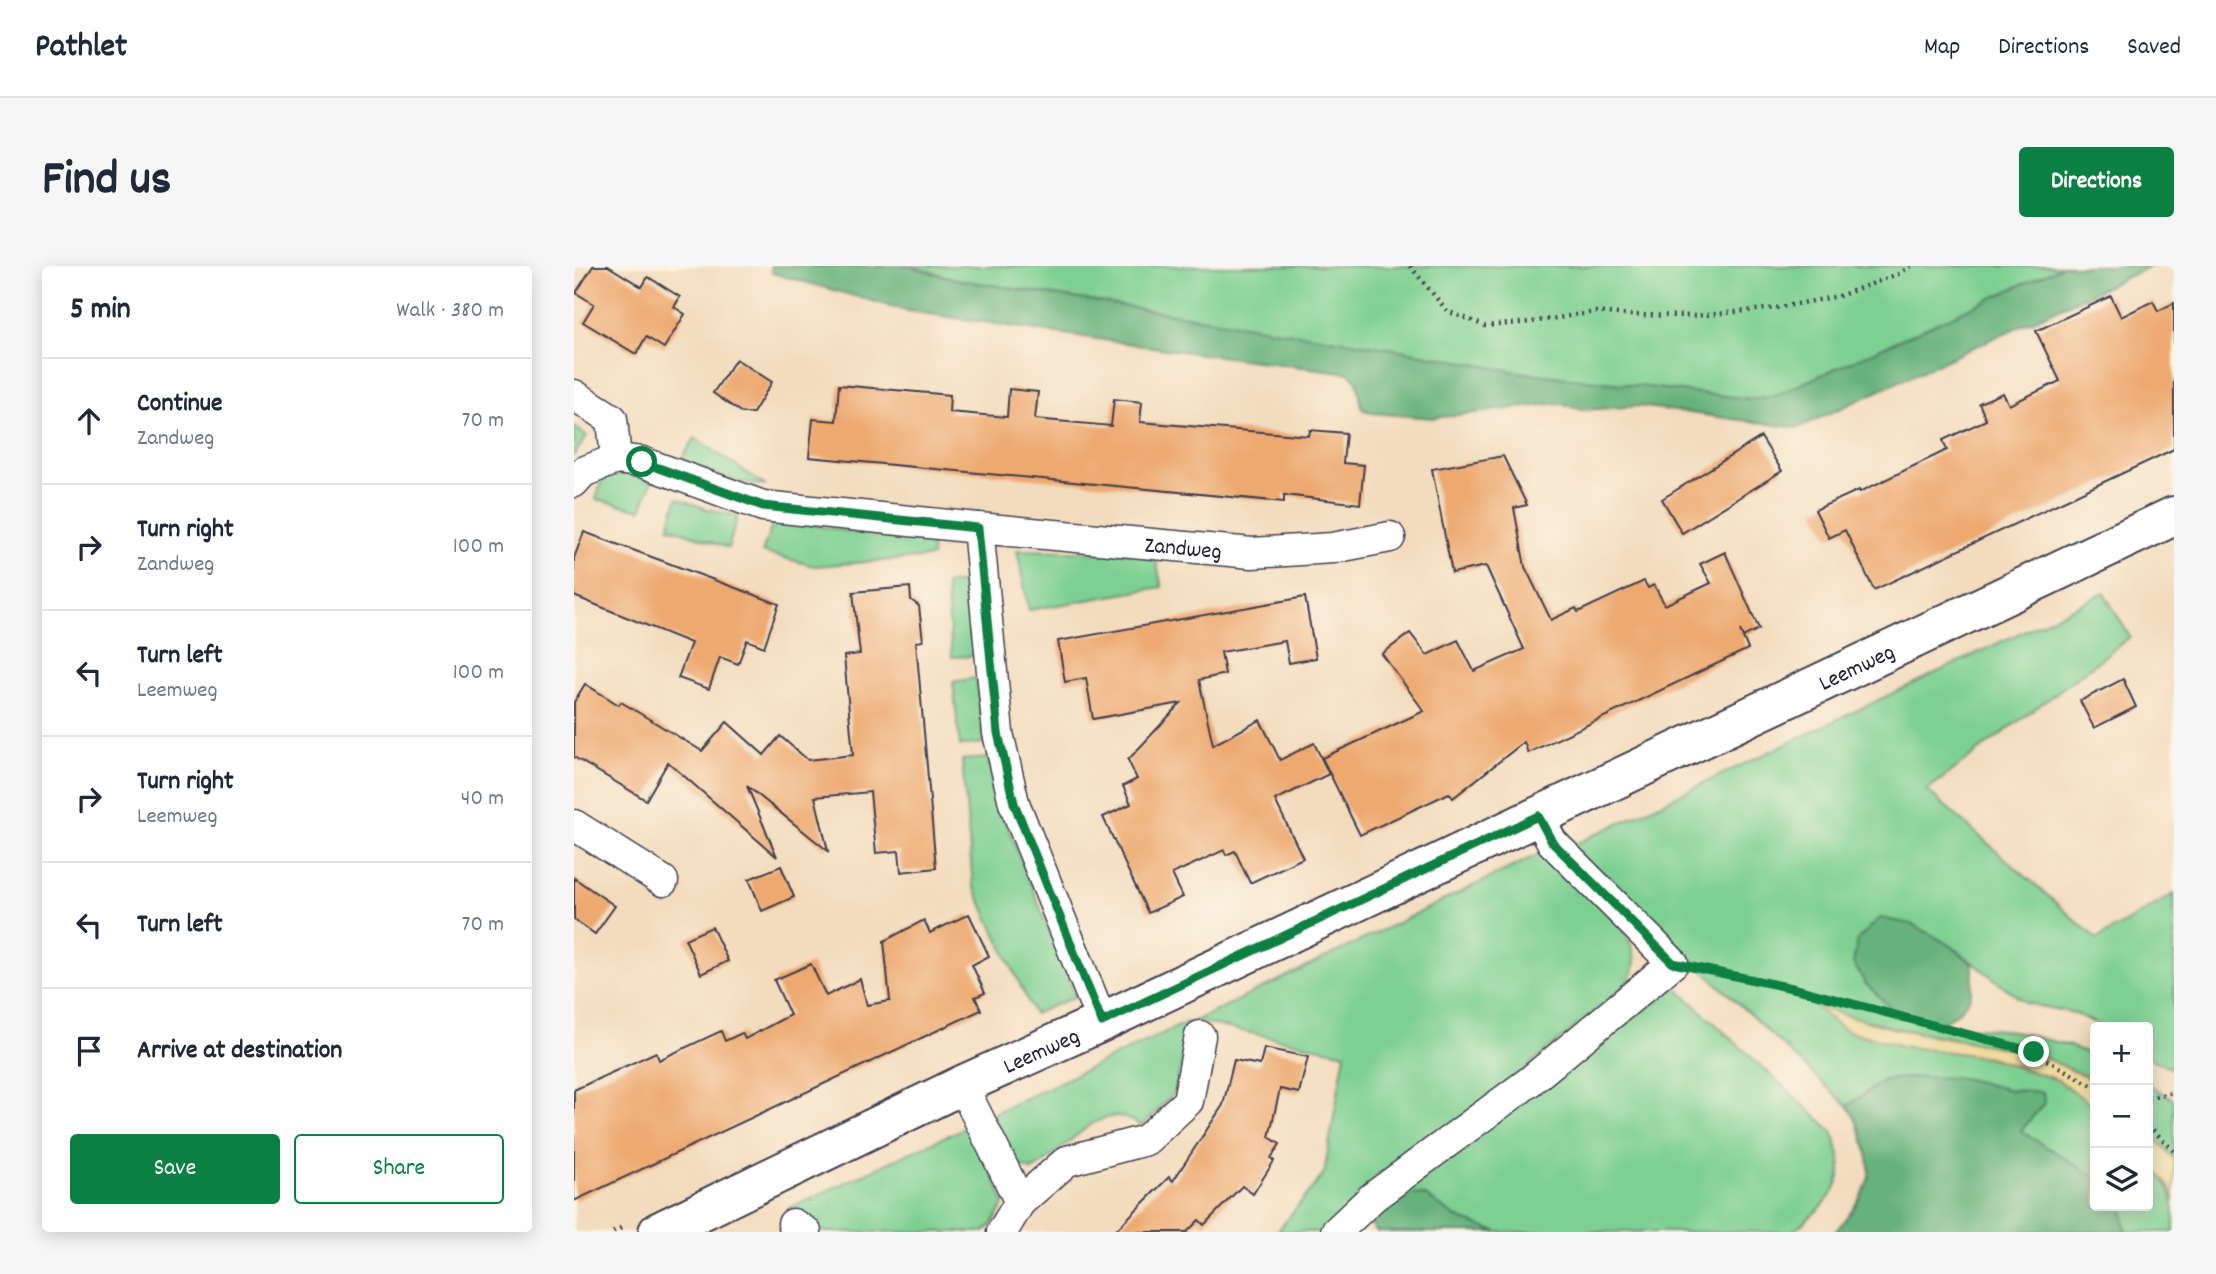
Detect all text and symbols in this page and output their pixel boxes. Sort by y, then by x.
text: Pathlet [35,25,127,72]
text: Map [1924,31,1960,65]
text: Directions [1998,31,2089,65]
text: Saved [2127,31,2181,65]
text: Find us [42,147,171,217]
button: Directions [2019,147,2174,217]
text: 5 min [70,290,131,333]
text: Walk · 380 m [396,295,504,328]
text: Continue [137,386,222,423]
icon: ahead [70,402,108,440]
text: 70 m [462,405,504,438]
text: Zandweg [137,423,214,456]
route start [626,446,657,477]
text: Turn right [137,512,234,549]
icon: right [70,528,108,566]
street label: Zandweg [1143,530,1223,570]
text: 100 m [453,531,504,564]
text: Zandweg [137,549,214,582]
street label: Leemweg [1814,637,1901,701]
text: Turn left [137,638,223,675]
icon: left [70,654,108,692]
text: 100 m [453,657,504,690]
text: Leemweg [137,675,217,708]
text: Turn right [137,764,234,801]
icon: right [70,780,108,818]
text: 40 m [461,783,504,816]
text: Leemweg [137,801,217,834]
icon: left [70,906,108,944]
text: Turn left [137,907,223,944]
text: 70 m [462,909,504,942]
street label: Leemweg [999,1021,1086,1084]
map controls [2090,1022,2153,1211]
button: + [2090,1022,2153,1085]
icon: arrive [70,1032,108,1070]
text: Arrive at destination [137,1033,342,1070]
route end [2018,1036,2049,1067]
button: − [2090,1085,2153,1148]
button: Save [70,1134,280,1204]
button: Share [294,1134,504,1204]
button: layers [2090,1148,2153,1211]

